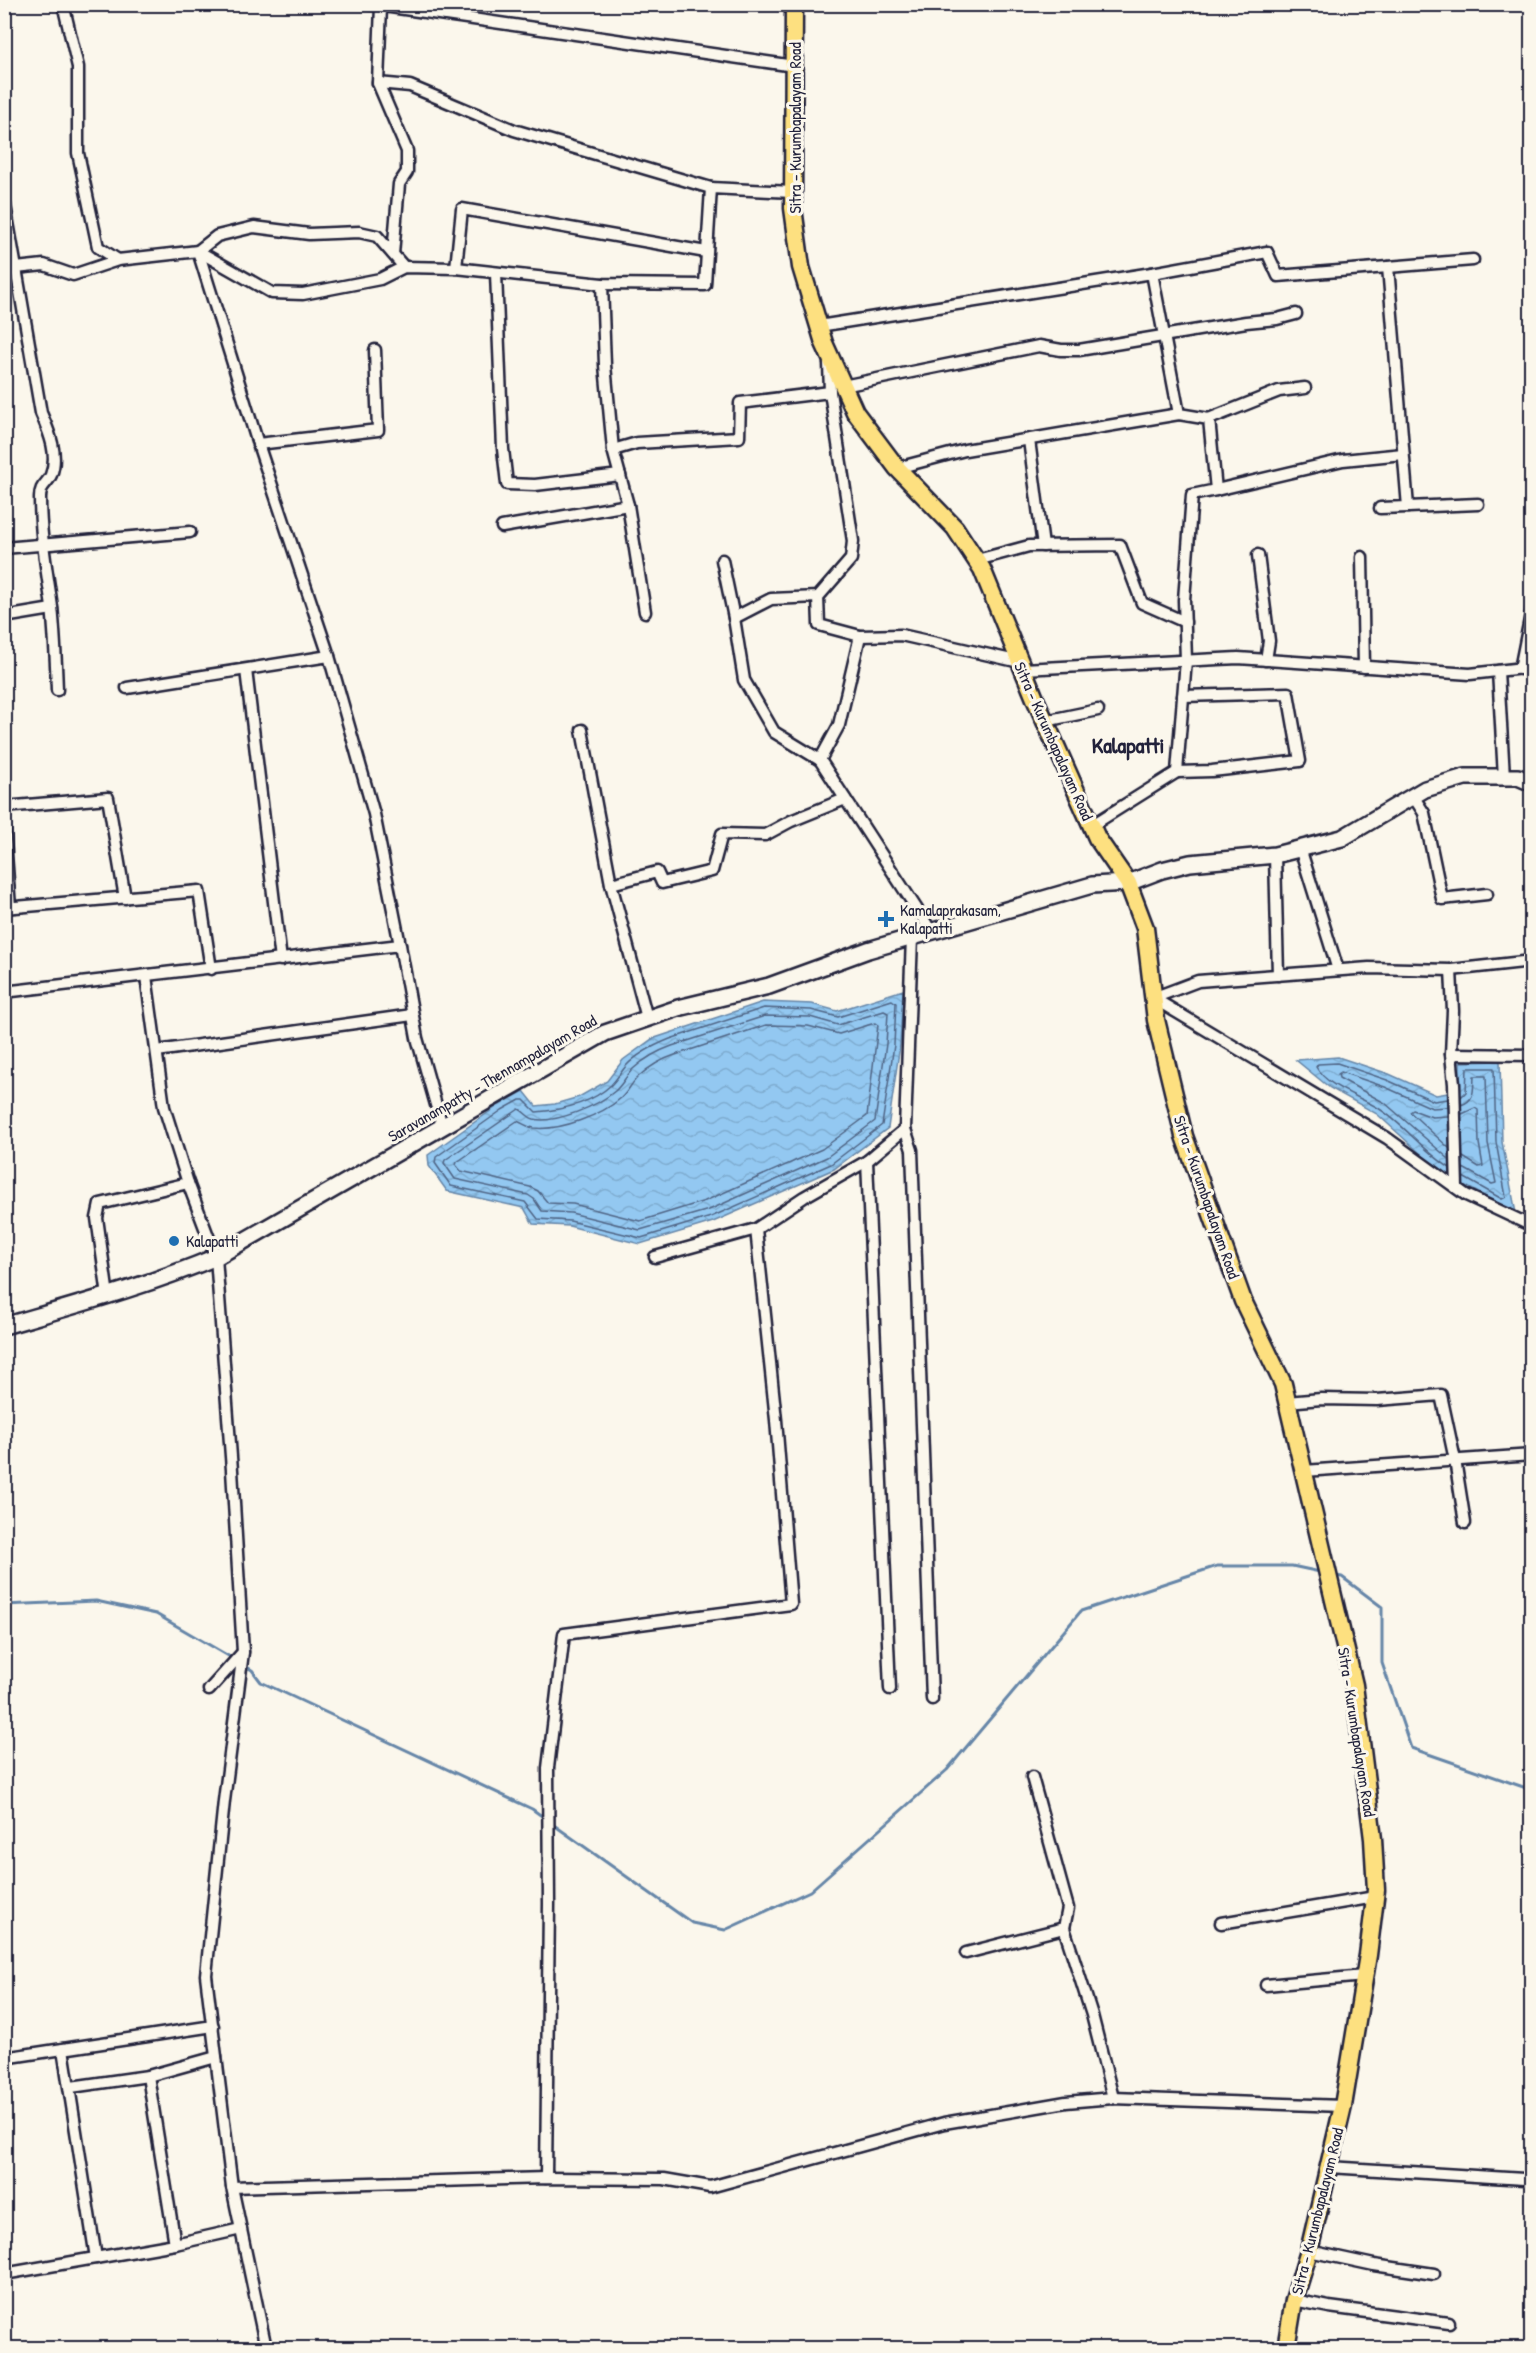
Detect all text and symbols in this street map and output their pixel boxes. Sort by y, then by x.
street label: Sitra - Kurumbapalayam Road [784,42,806,214]
street label: Sitra - Kurumbapalayam Road [1009,658,1099,824]
district label: Kalapatti [1092,730,1164,761]
place label: Kamalaprakasam, Kalapatti [900,899,1001,939]
marker: Kamalaprakasam, Kalapatti [877,910,895,928]
street label: Saravanampatty - Thennampalayam Road [384,1009,600,1147]
street label: Sitra - Kurumbapalayam Road [1169,1112,1245,1282]
place label: Kalapatti [186,1230,239,1252]
marker: Kalapatti [167,1234,181,1248]
street label: Sitra - Kurumbapalayam Road [1333,1646,1381,1818]
street label: Sitra - Kurumbapalayam Road [1286,2125,1348,2297]

